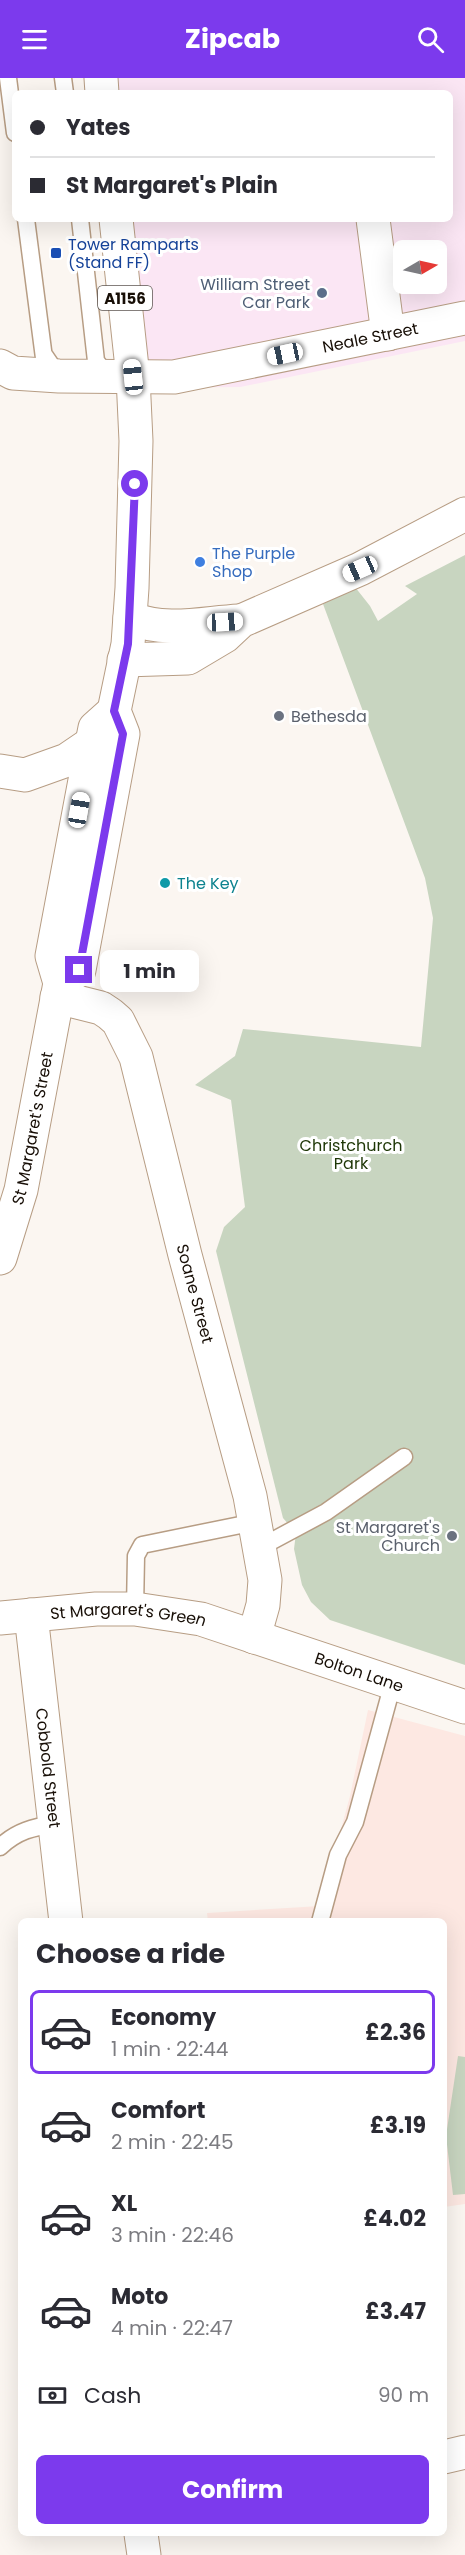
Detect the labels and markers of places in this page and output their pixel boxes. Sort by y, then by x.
place label: Tower Ramparts (Stand FF) [68,233,199,274]
marker: Tower Ramparts (Stand FF) [49,246,63,260]
place label: William Street Car Park [200,273,311,314]
marker: William Street Car Park [315,286,329,300]
place label: The Purple Shop [212,542,295,583]
marker: The Purple Shop [193,555,207,569]
place label: Bethesda [291,705,367,728]
marker: Bethesda [272,709,286,723]
place label: The Key [177,872,239,895]
marker: The Key [158,876,172,890]
place label: St Margaret's Church [336,1516,440,1557]
marker: St Margaret's Church [445,1529,459,1543]

